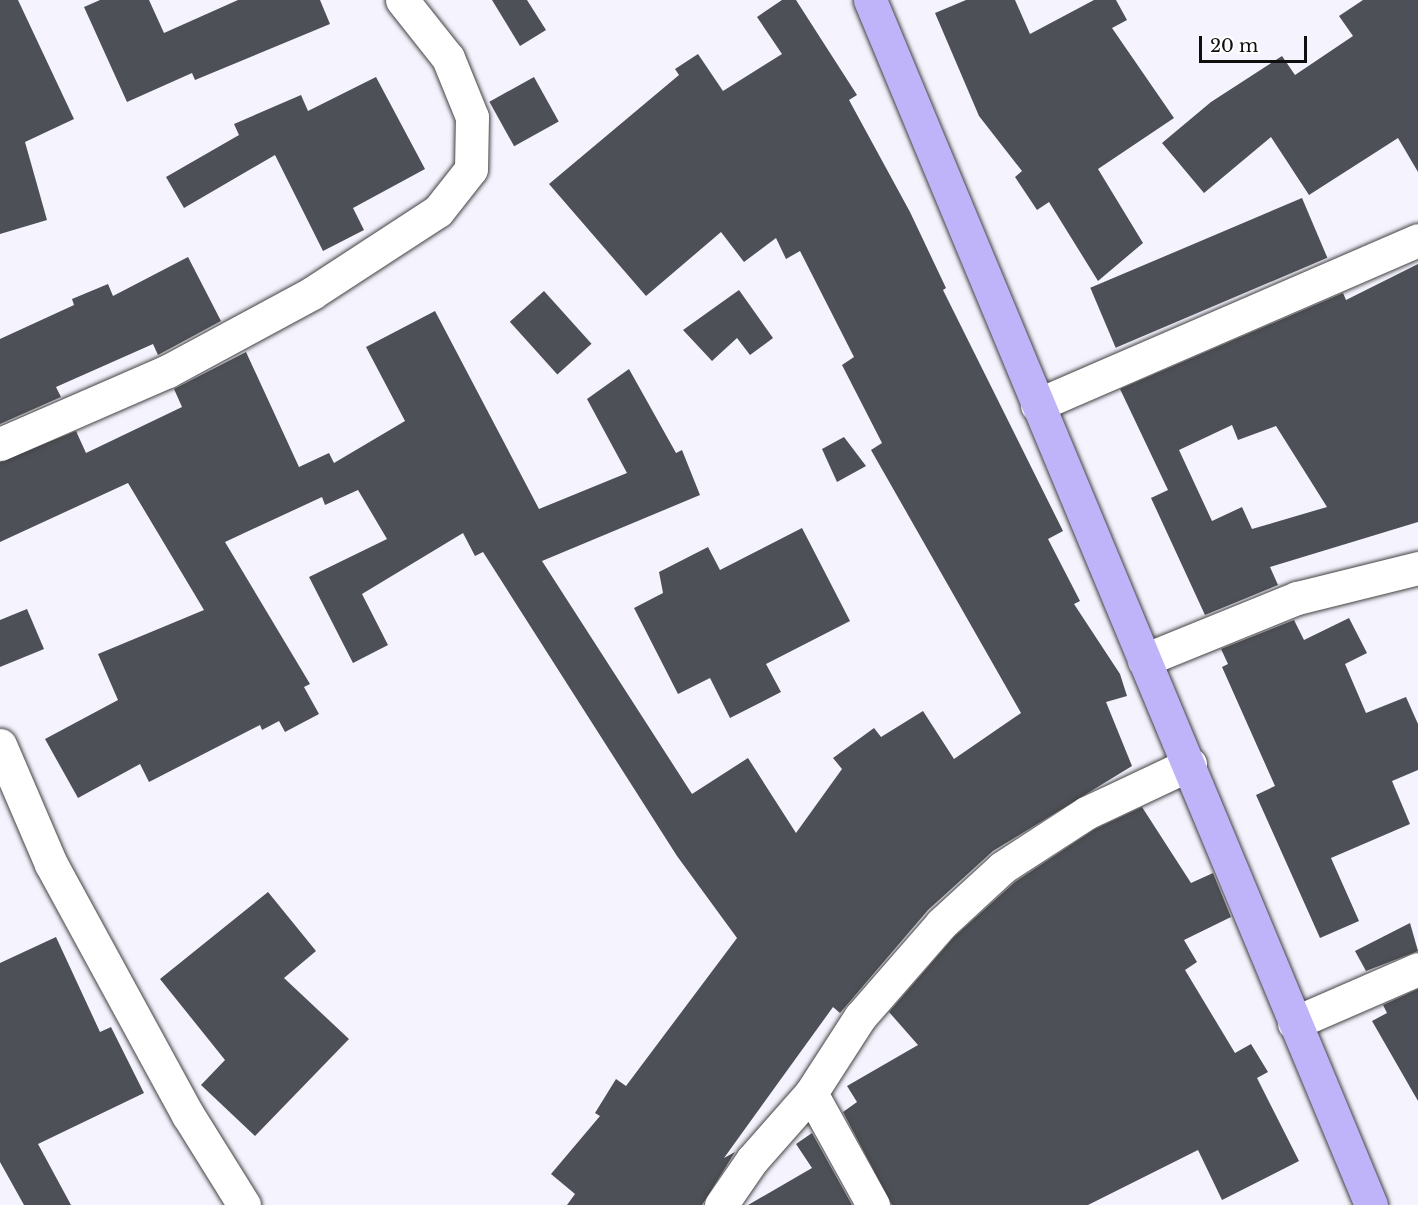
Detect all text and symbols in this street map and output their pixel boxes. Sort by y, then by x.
scale bar [1202,24,1310,62]
text: 20 m [1210,35,1258,57]

